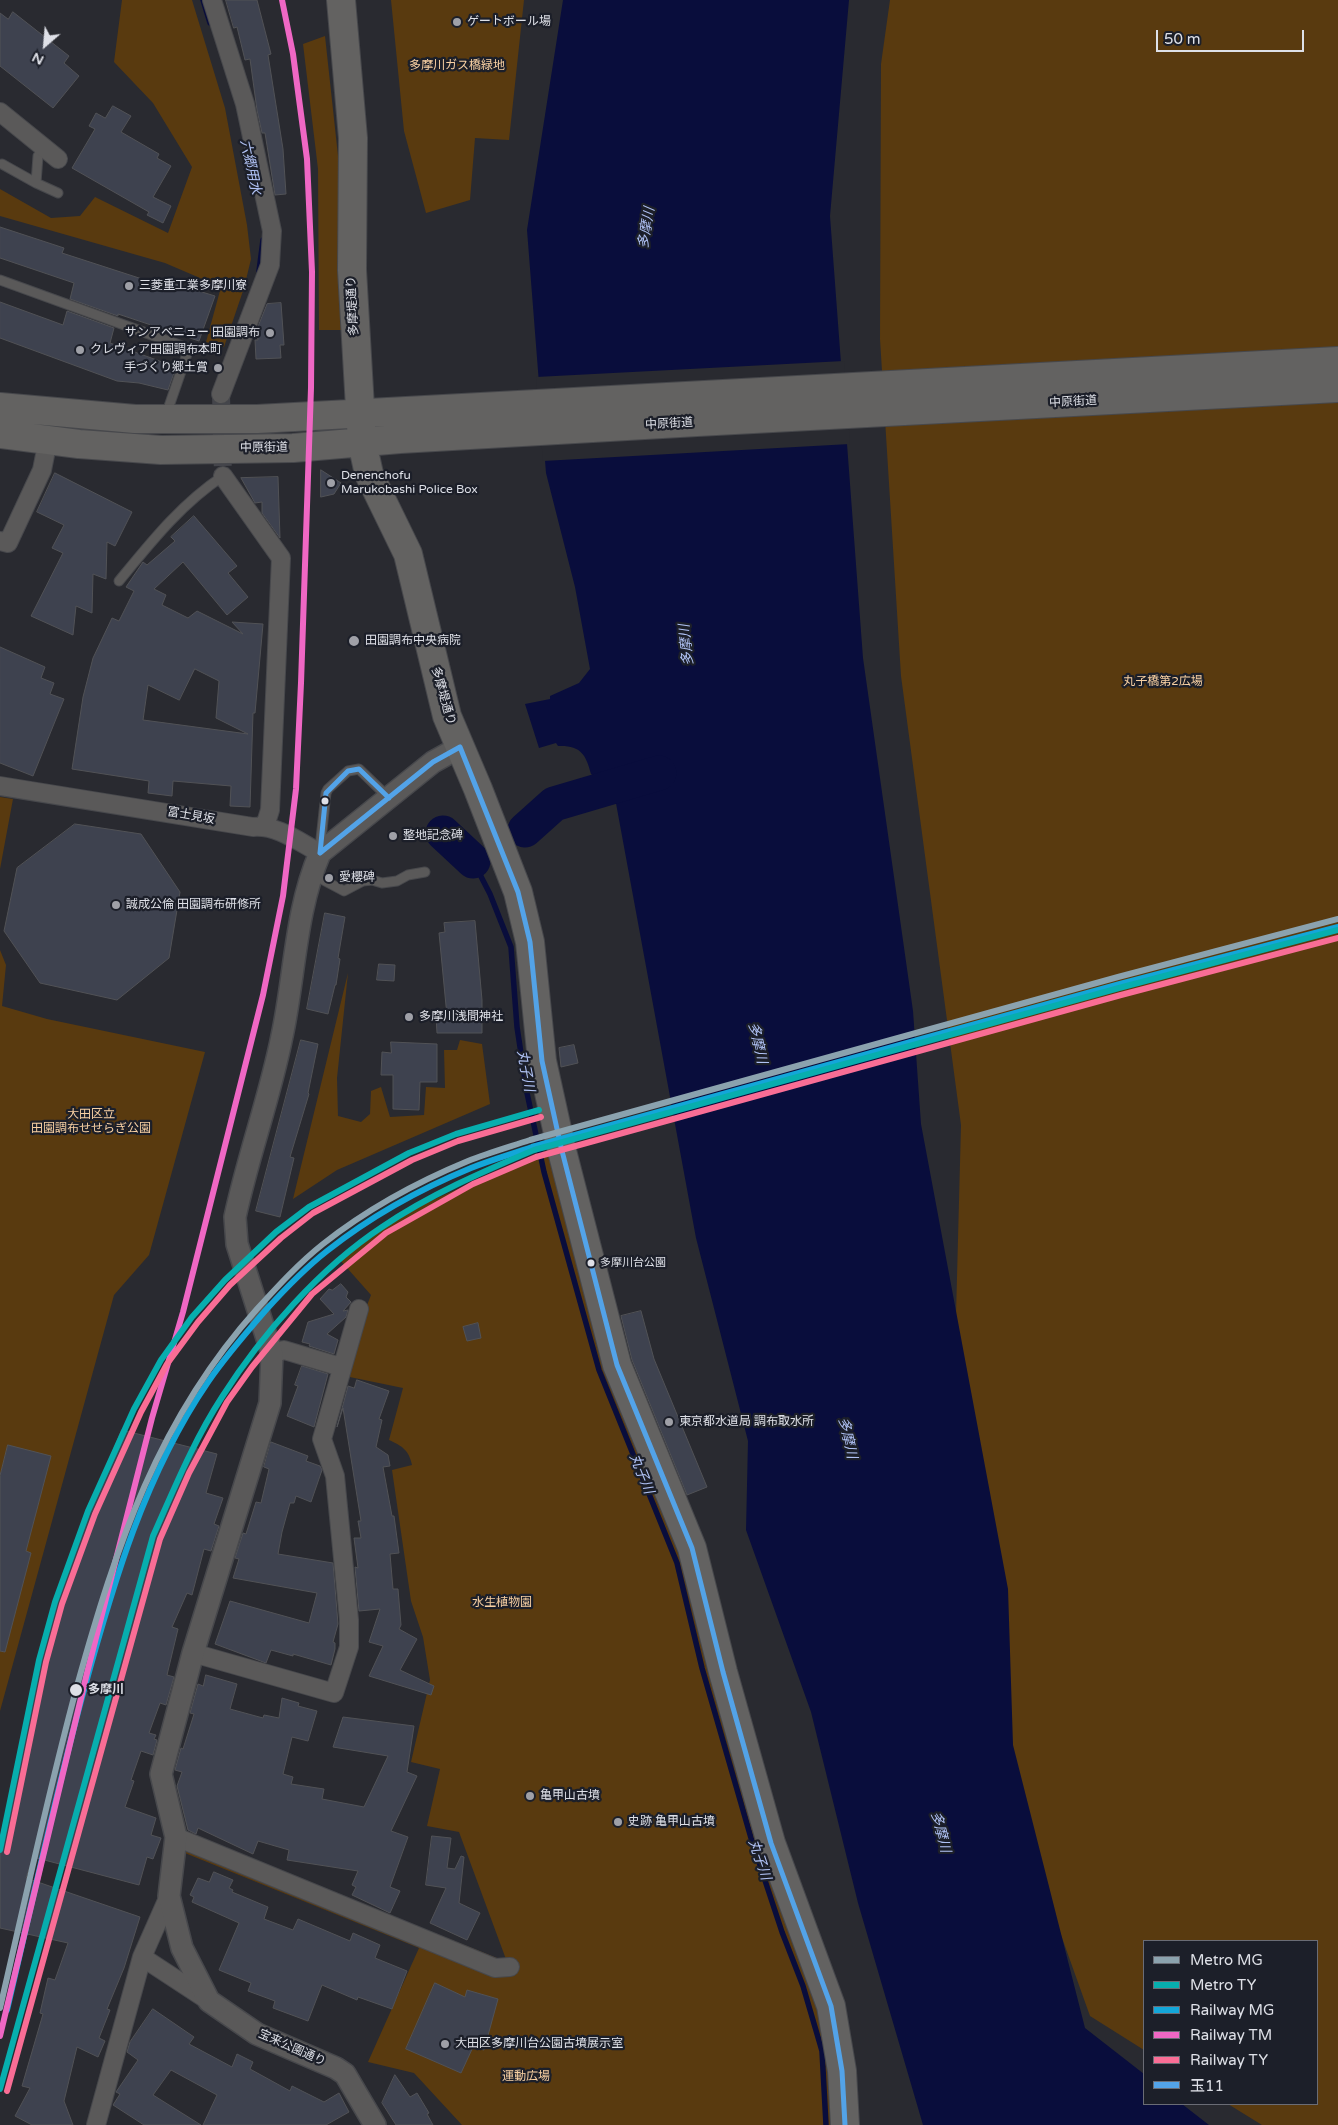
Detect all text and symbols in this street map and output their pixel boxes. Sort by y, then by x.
place label: ゲートボール場 [467,15,551,29]
marker: ゲートボール場 [451,16,463,28]
north arrow [20,20,70,70]
scale bar [1158,20,1306,52]
text: 50 m [1164,30,1201,48]
text: N [29,49,47,69]
park label: 多摩川ガス橋緑地 [409,59,505,73]
water label: 六郷用水 [236,138,264,196]
water label: 多摩川 [635,206,659,250]
street label: 多摩堤通り [344,276,362,336]
place label: 三菱重工業多摩川寮 [139,279,247,293]
marker: 三菱重工業多摩川寮 [123,280,135,292]
place label: サンアベニュー 田園調布 [125,326,260,340]
marker: サンアベニュー 田園調布 [264,327,276,339]
place label: クレヴィア田園調布本町 [90,343,222,357]
marker: クレヴィア田園調布本町 [74,344,86,356]
place label: 手づくり郷土賞 [124,361,208,375]
marker: 手づくり郷土賞 [212,362,224,374]
street label: 中原街道 [1049,394,1097,410]
street label: 中原街道 [645,416,693,432]
street label: 中原街道 [240,440,288,456]
place label: Denenchofu Marukobashi Police Box [341,469,478,497]
marker: Denenchofu Marukobashi Police Box [325,477,337,489]
water label: 多摩川 [676,623,698,667]
marker: 田園調布中央病院 [347,634,361,648]
place label: 田園調布中央病院 [365,634,461,648]
street label: 多摩堤通り [428,665,458,727]
park label: 丸子橋第2広場 [1123,675,1203,689]
unlabelled marker [320,796,330,806]
street label: 富士見坂 [166,805,216,827]
place label: 整地記念碑 [403,829,463,843]
marker: 整地記念碑 [387,830,399,842]
place label: 愛櫻碑 [339,871,375,885]
marker: 愛櫻碑 [323,872,335,884]
place label: 誠成公倫 田園調布研修所 [126,898,261,912]
marker: 誠成公倫 田園調布研修所 [110,899,122,911]
place label: 多摩川浅間神社 [419,1010,503,1024]
marker: 多摩川浅間神社 [403,1011,415,1023]
water label: 多摩川 [744,1021,770,1065]
water label: 丸子川 [513,1049,537,1093]
park label: 大田区立 田園調布せせらぎ公園 [31,1108,151,1136]
place label: 多摩川台公園 [600,1256,666,1270]
marker: 多摩川台公園 [586,1258,596,1268]
place label: 東京都水道局 調布取水所 [679,1415,814,1429]
marker: 東京都水道局 調布取水所 [663,1416,675,1428]
water label: 多摩川 [834,1416,860,1460]
water label: 丸子川 [625,1451,657,1497]
park label: 水生植物園 [472,1596,532,1610]
marker: 多摩川 [68,1682,84,1698]
place label: 多摩川 [88,1683,124,1697]
place label: 亀甲山古墳 [540,1789,600,1803]
marker: 亀甲山古墳 [524,1790,536,1802]
water label: 多摩川 [927,1810,953,1854]
place label: 史跡 亀甲山古墳 [628,1815,715,1829]
marker: 史跡 亀甲山古墳 [612,1816,624,1828]
water label: 丸子川 [744,1837,774,1883]
legend [1143,1940,1318,2105]
text: Metro MG [1190,1951,1263,1969]
text: Metro TY [1190,1976,1256,1994]
text: Railway MG [1190,2001,1274,2019]
text: Railway TM [1190,2026,1272,2044]
street label: 宝来公園通り [256,2027,328,2069]
place label: 大田区多摩川台公園古墳展示室 [455,2037,623,2051]
marker: 大田区多摩川台公園古墳展示室 [439,2038,451,2050]
text: Railway TY [1190,2051,1268,2069]
park label: 運動広場 [502,2070,550,2084]
text: 玉11 [1190,2077,1224,2095]

